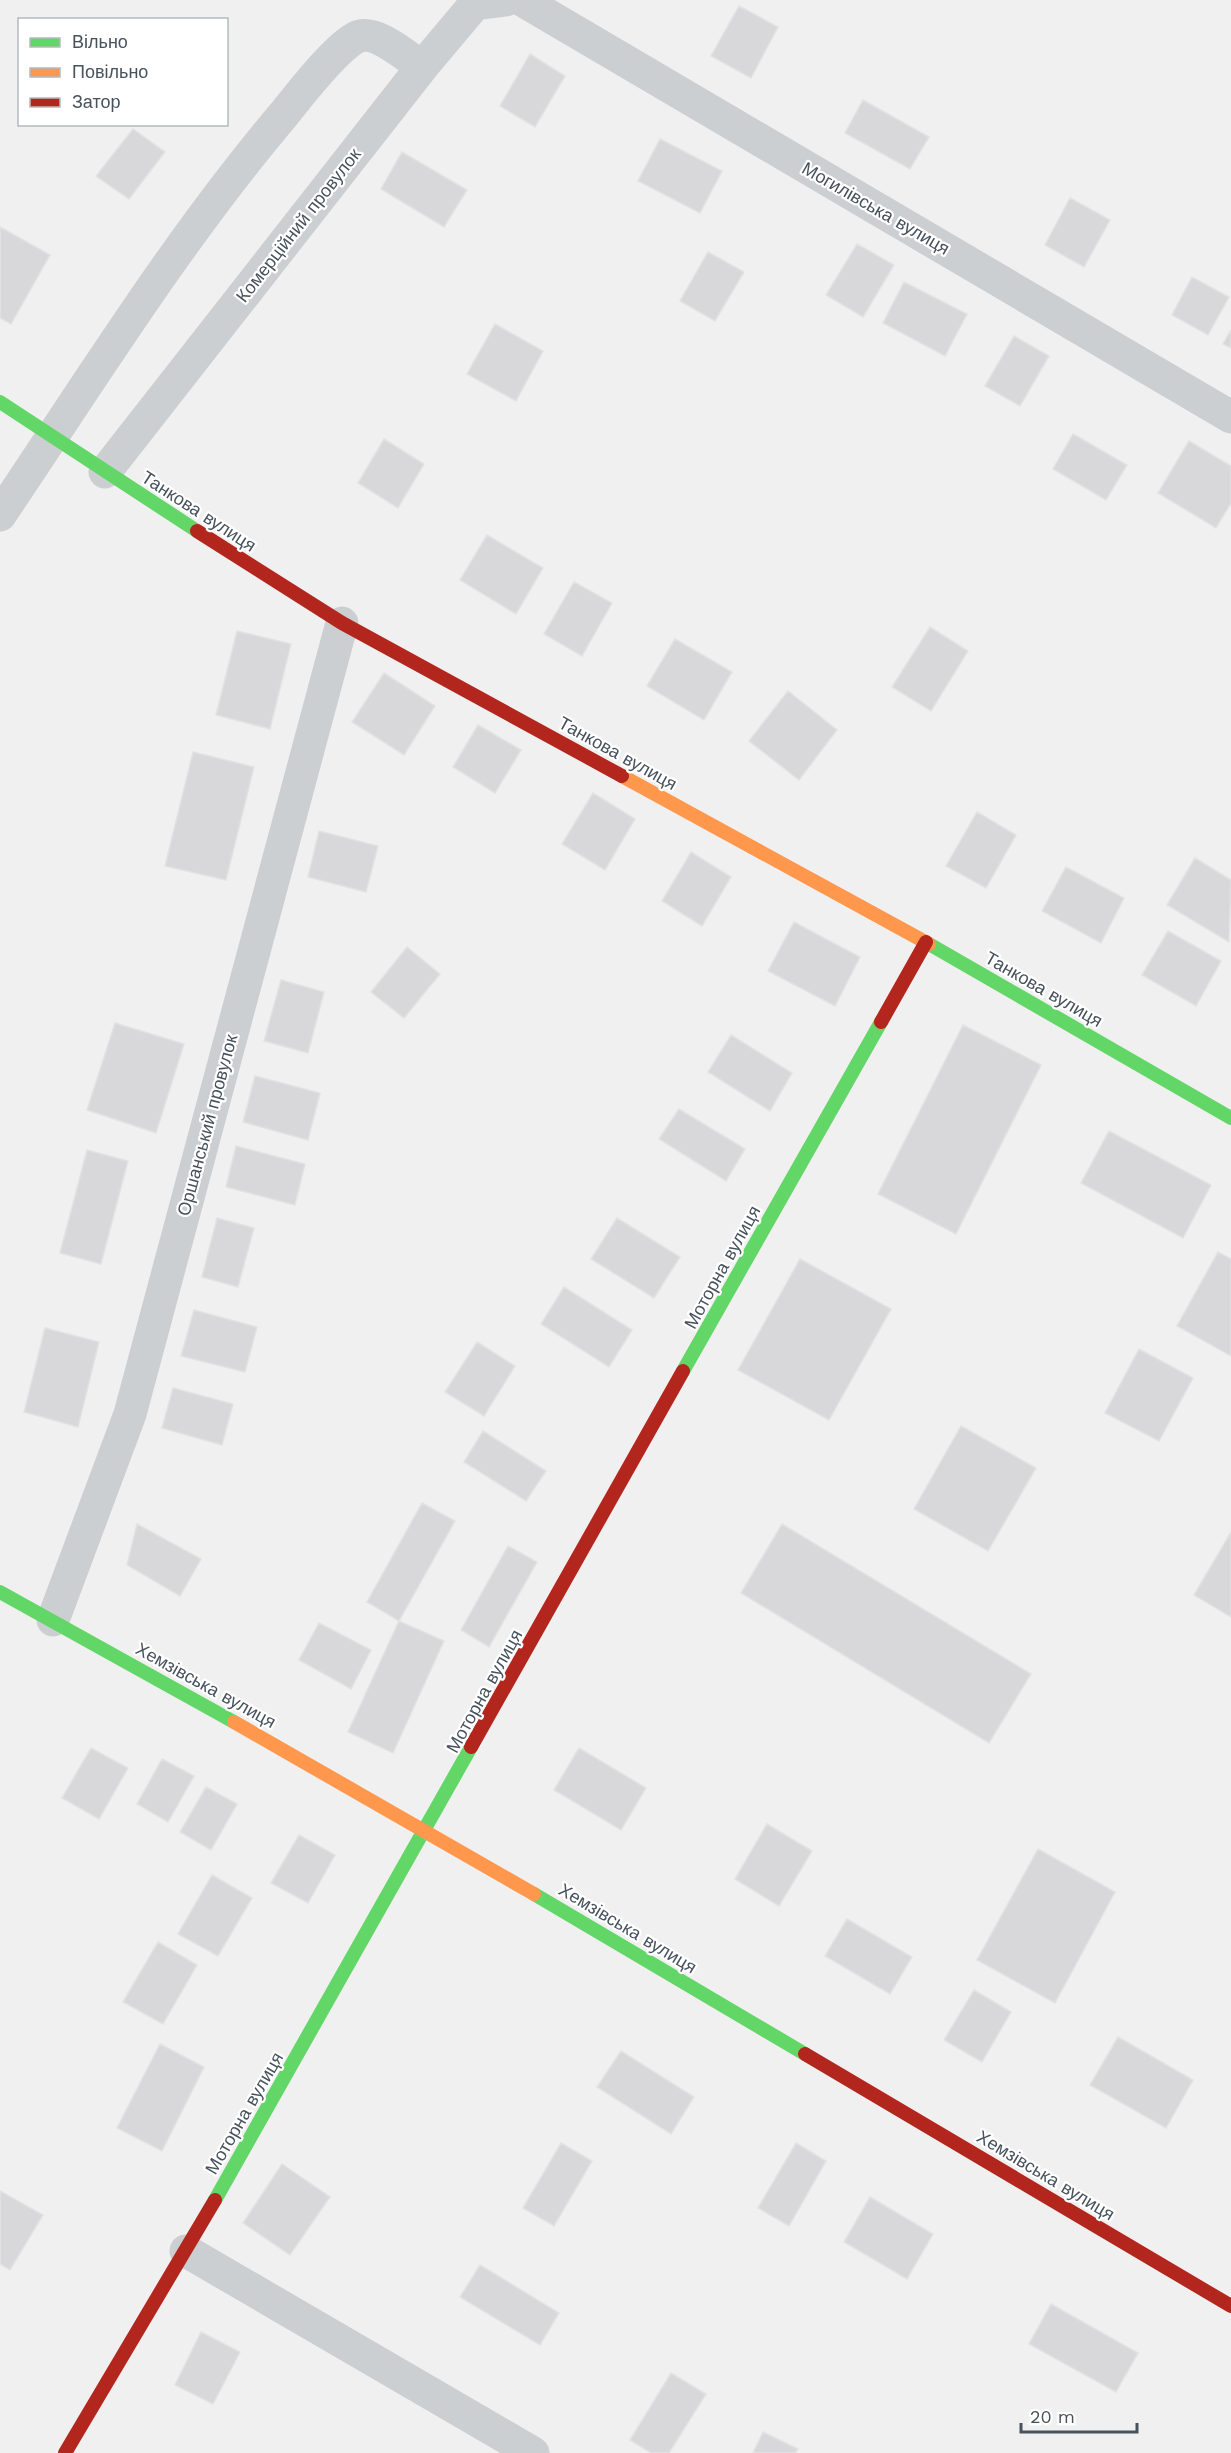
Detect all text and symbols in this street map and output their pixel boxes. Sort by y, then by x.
legend [18,18,228,126]
text: Вільно [72,31,128,52]
text: Повільно [72,61,148,82]
text: Затор [72,91,121,112]
street label: Комерційний провулок [231,144,365,306]
street label: Могилівська вулиця [798,157,954,259]
street label: Танкова вулиця [138,466,260,556]
street label: Танкова вулиця [555,712,681,794]
street label: Танкова вулиця [982,947,1106,1031]
street label: Оршанський провулок [173,1032,241,1218]
street label: Моторна вулиця [680,1202,764,1332]
street label: Моторна вулиця [442,1626,526,1756]
street label: Хемзівська вулиця [132,1638,280,1732]
street label: Хемзівська вулиця [555,1879,701,1977]
street label: Моторна вулиця [201,2048,287,2178]
street label: Хемзівська вулиця [973,2126,1119,2224]
scale bar [1021,2396,1136,2434]
text: 20 m [1030,2406,1075,2427]

